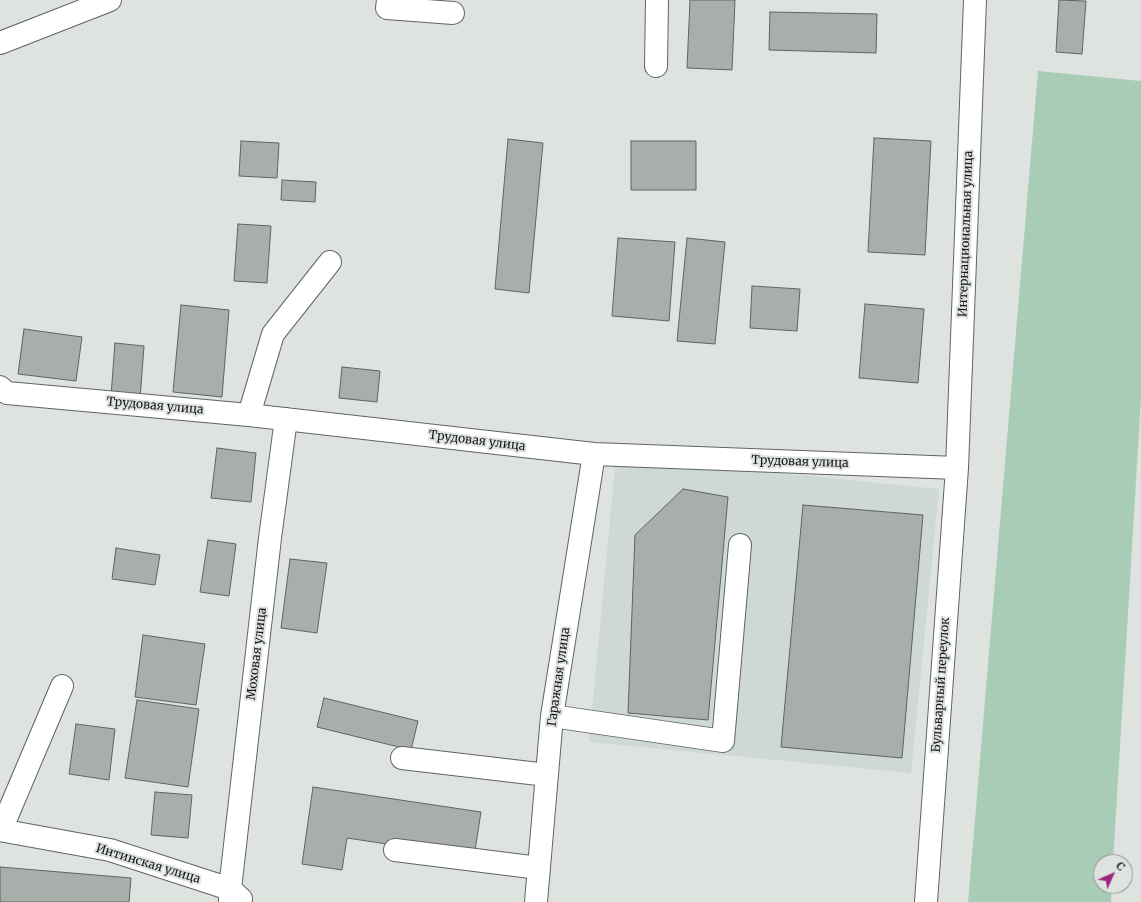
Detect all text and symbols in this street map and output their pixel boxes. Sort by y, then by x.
street label: Интернациональная улица [956,151,976,317]
street label: Трудовая улица [106,395,204,417]
street label: Трудовая улица [428,428,526,454]
street label: Трудовая улица [751,453,849,471]
street label: Моховая улица [244,607,270,701]
street label: Бульварный переулок [929,617,953,753]
street label: Гаражная улица [545,626,573,728]
street label: Интинская улица [94,841,202,887]
north arrow [1093,854,1133,894]
text: С [1113,859,1128,874]

